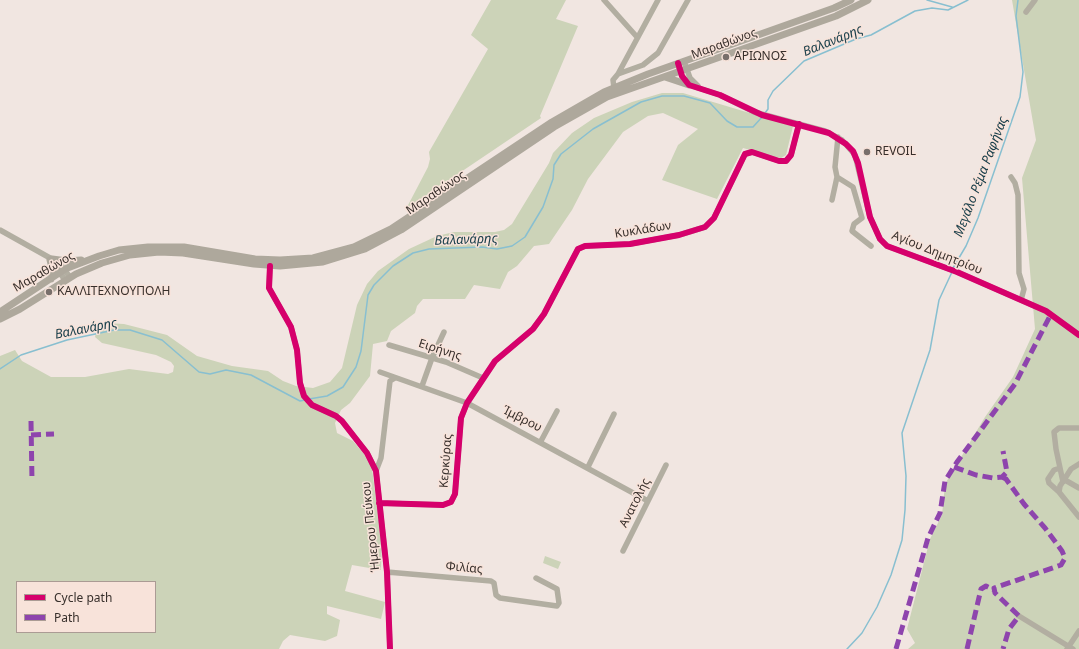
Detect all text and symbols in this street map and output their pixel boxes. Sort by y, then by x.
water label: Βαλανάρης [801,22,865,60]
street label: Μαραθώνος [689,26,759,62]
place label: ΑΡΙΩΝΟΣ [734,50,787,64]
marker: ΑΡΙΩΝΟΣ [721,52,731,62]
water label: Μεγάλο Ρέμα Ραφήνας [951,114,1011,240]
place label: REVOIL [875,145,916,159]
marker: REVOIL [862,147,872,157]
street label: Μαραθώνος [404,168,468,218]
street label: Κυκλάδων [614,218,672,242]
street label: Αγίου Δημητρίου [890,228,984,278]
water label: Βαλανάρης [434,231,498,249]
street label: Μαραθώνος [11,249,77,295]
place label: ΚΑΛΛΙΤΕΧΝΟΥΠΟΛΗ [57,285,170,299]
marker: ΚΑΛΛΙΤΕΧΝΟΥΠΟΛΗ [44,287,54,297]
water label: Βαλανάρης [53,315,119,343]
street label: Ειρήνης [417,336,463,364]
street label: Ίμβρου [500,403,544,435]
street label: Κερκύρας [437,433,455,489]
street label: Ανατολής [617,476,653,530]
street label: Ήμερου Πεύκου [359,481,383,573]
street label: Φιλίας [445,559,483,577]
legend [16,581,156,633]
text: Cycle path [54,589,112,606]
text: Path [54,609,80,626]

